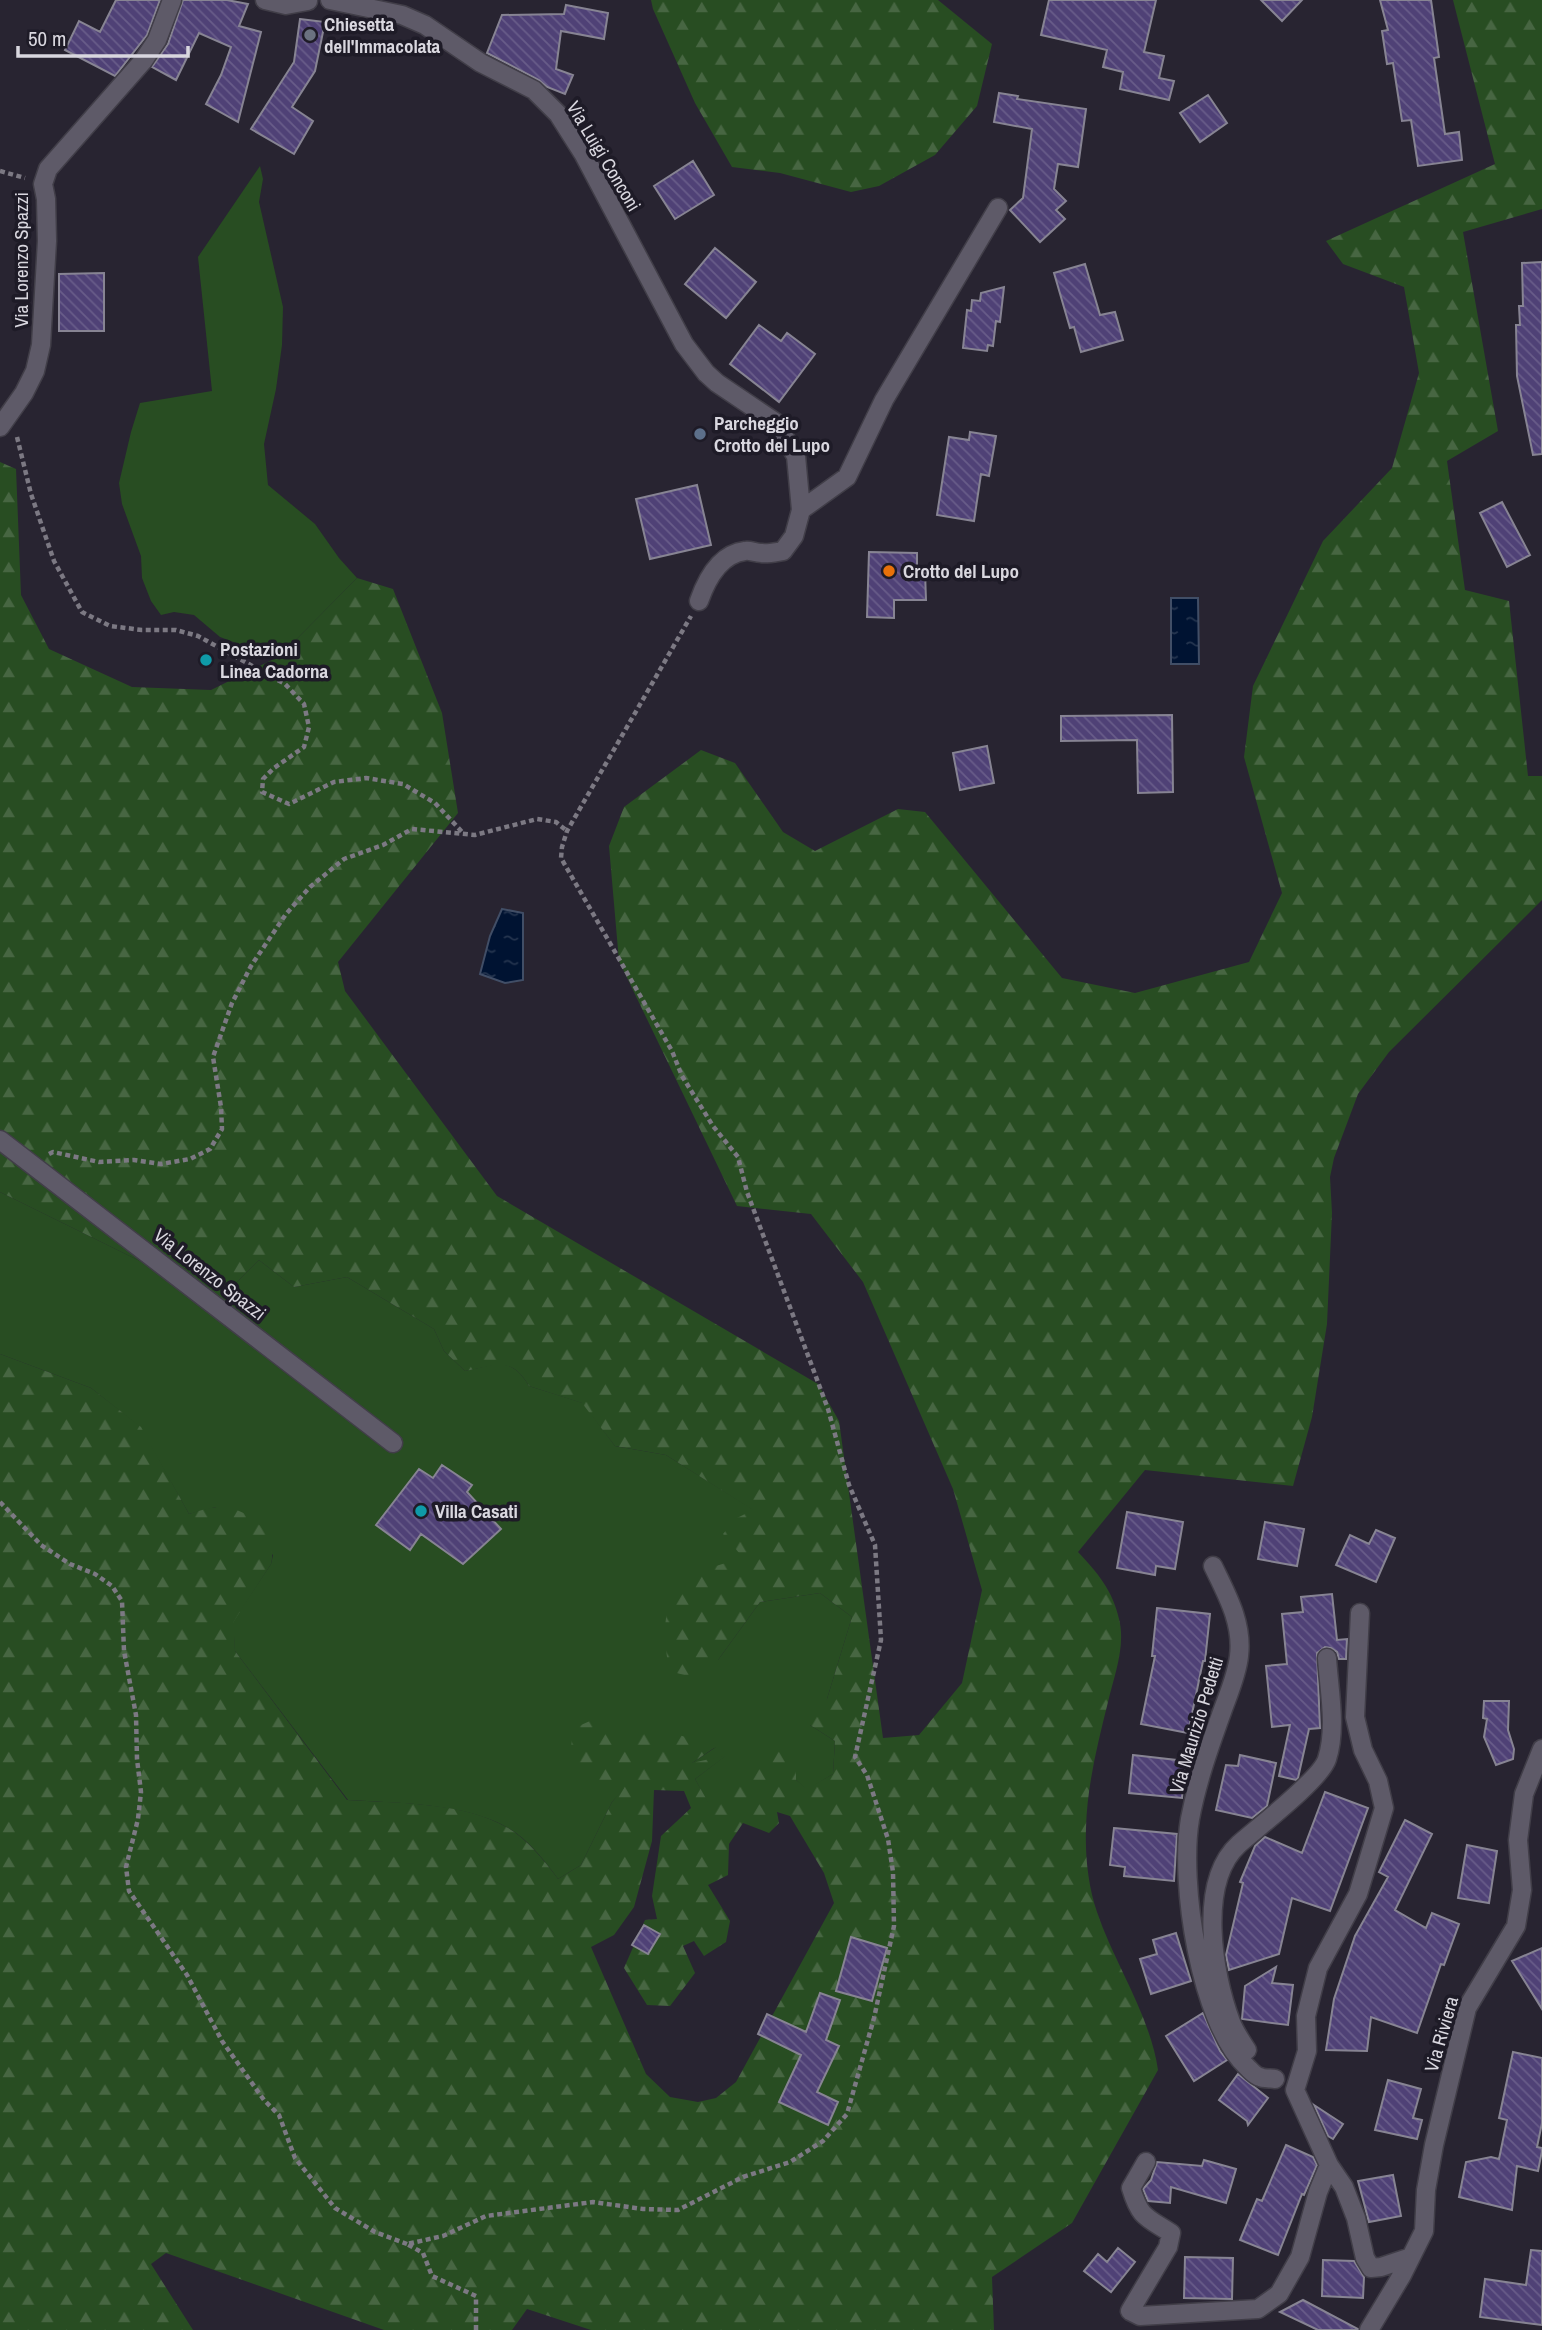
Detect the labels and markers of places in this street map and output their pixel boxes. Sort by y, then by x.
place label: Chiesetta dell'Immacolata [324,11,441,59]
marker: Chiesetta dell'Immacolata [302,27,318,43]
place label: Parcheggio Crotto del Lupo [714,410,830,458]
marker: Parcheggio Crotto del Lupo [692,426,708,442]
place label: Crotto del Lupo [903,558,1019,584]
marker: Crotto del Lupo [881,563,897,579]
place label: Postazioni Linea Cadorna [220,636,329,684]
marker: Postazioni Linea Cadorna [198,652,214,668]
place label: Villa Casati [435,1498,518,1524]
marker: Villa Casati [413,1503,429,1519]

